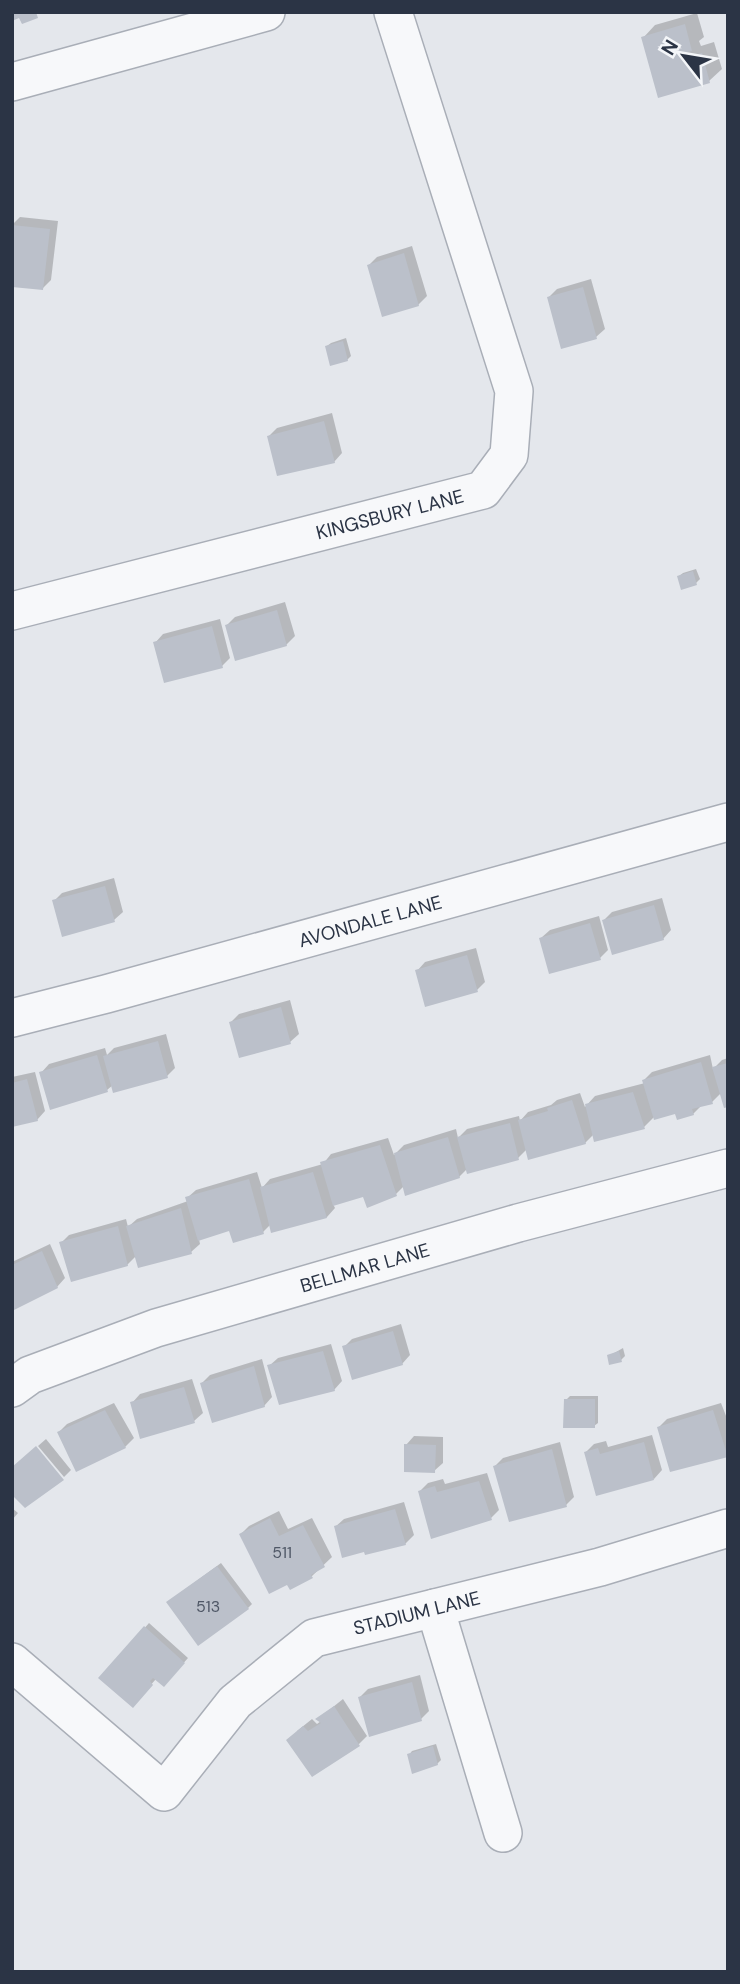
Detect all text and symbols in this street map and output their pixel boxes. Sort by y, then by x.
north arrow [649,21,719,91]
text: N [656,35,684,60]
street label: KINGSBURY LANE [313,483,466,545]
street label: AVONDALE LANE [295,889,445,953]
street label: BELLMAR LANE [297,1237,432,1298]
house number: 511 [272,1542,292,1563]
street label: STADIUM LANE [350,1585,483,1640]
house number: 513 [196,1596,220,1617]

